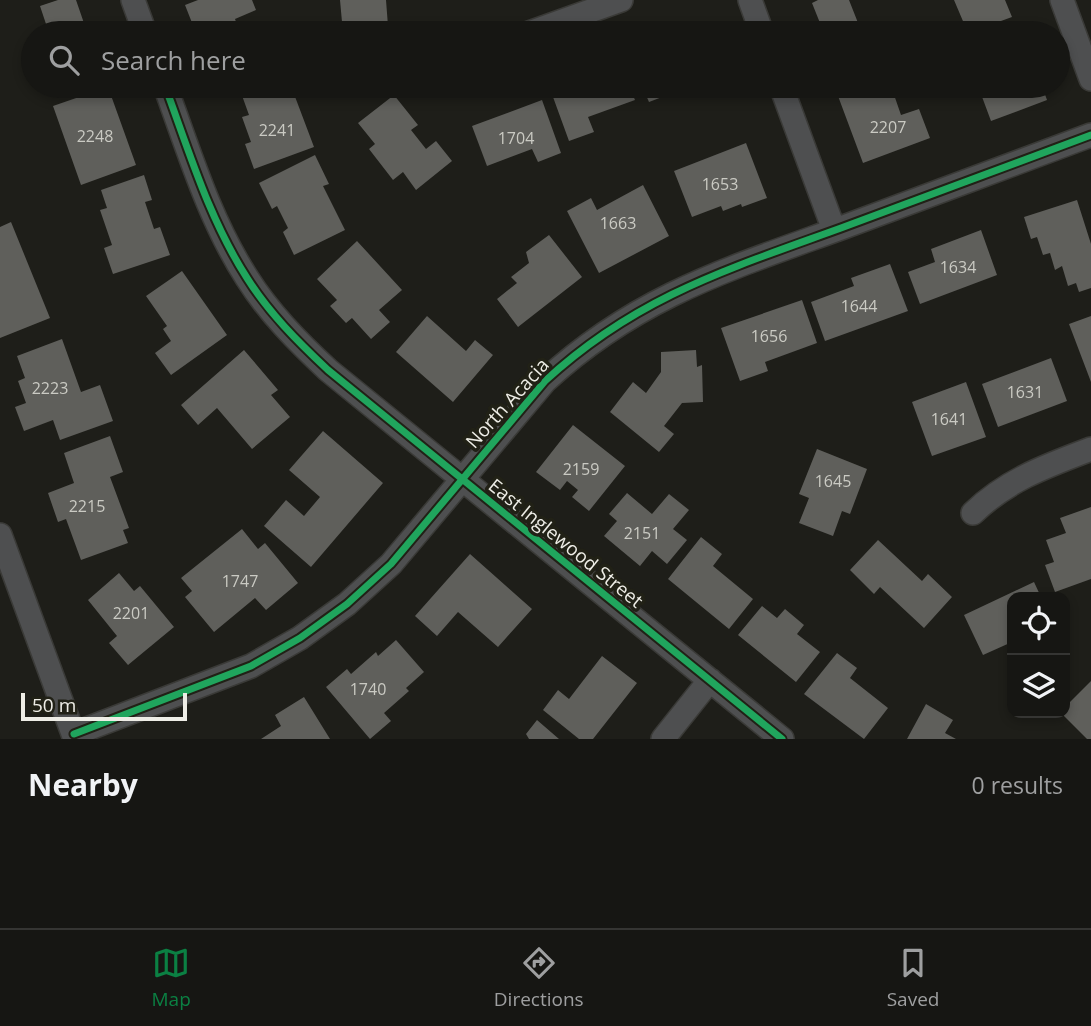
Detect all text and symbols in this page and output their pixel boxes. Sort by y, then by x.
search box [21,21,1070,98]
icon: search [45,41,83,79]
text: Search here [101,42,246,78]
house number: 2207 [870,116,906,138]
house number: 2241 [259,119,295,141]
house number: 2248 [77,125,113,147]
house number: 1704 [498,127,534,149]
house number: 1653 [702,173,738,195]
house number: 1663 [600,212,636,234]
house number: 1634 [940,256,976,278]
house number: 1644 [841,295,877,317]
house number: 1656 [751,325,787,347]
street label: North Acacia [460,352,554,454]
house number: 2223 [32,377,68,399]
house number: 1631 [1007,381,1043,403]
house number: 1641 [931,408,967,430]
house number: 2159 [563,458,599,480]
house number: 1645 [815,470,851,492]
street label: East Inglewood Street [483,473,649,614]
house number: 2215 [69,495,105,517]
house number: 2151 [624,522,660,544]
house number: 1747 [222,570,258,592]
map controls [1007,592,1070,718]
button: locate [1007,592,1070,655]
house number: 2201 [113,602,149,624]
button: layers [1007,655,1070,718]
house number: 1740 [350,678,386,700]
scale bar [21,690,187,722]
text: 50 m [32,692,76,718]
text: Nearby [28,764,138,805]
text: 0 results [972,769,1063,801]
tab: Map [152,944,191,1012]
tab: Directions [494,944,584,1012]
tab: Saved [887,944,939,1012]

